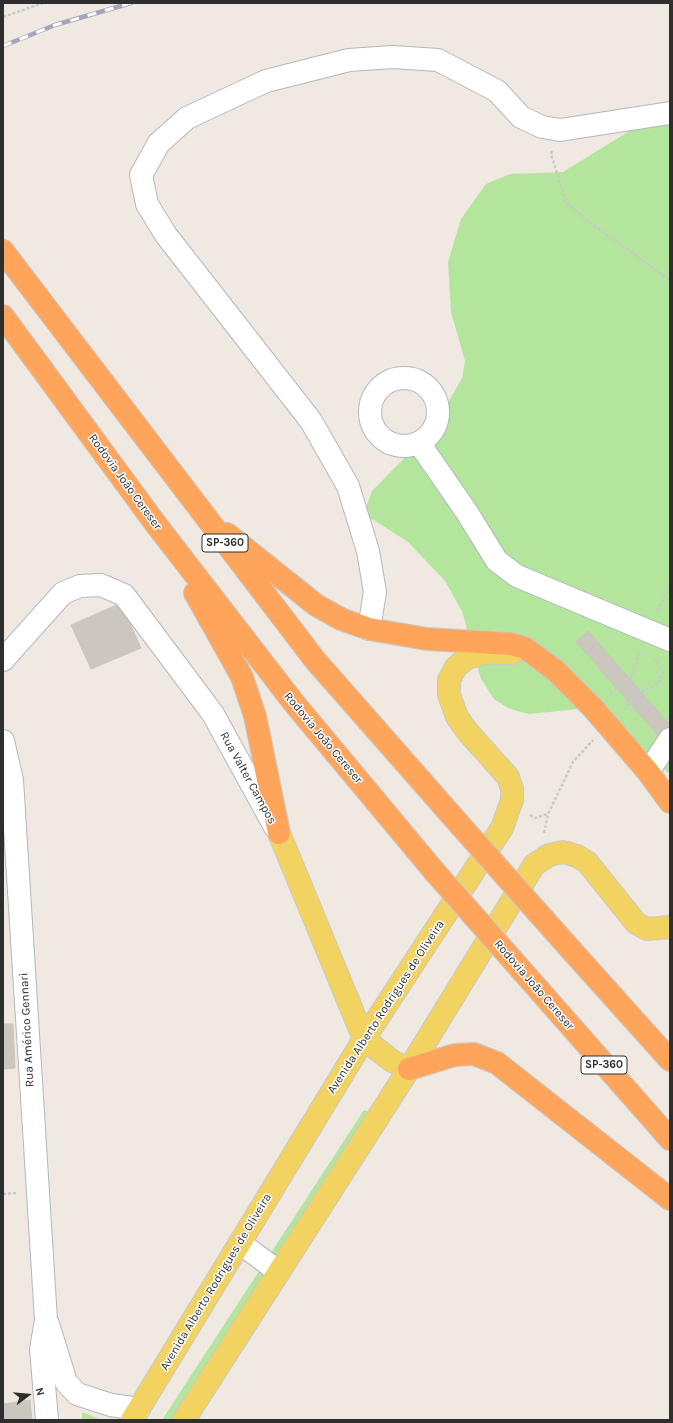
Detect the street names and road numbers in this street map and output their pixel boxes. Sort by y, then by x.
street label: Rodovia João Cereser [85,431,165,533]
road number: SP-360 [202,534,248,552]
street label: Rodovia João Cereser [281,689,365,787]
street label: Rua Valter Campos [217,729,279,827]
street label: Avenida Alberto Rodrigues de Oliveira [324,918,448,1096]
street label: Rodovia João Cereser [491,937,577,1033]
street label: Rua Américo Gennari [17,972,37,1088]
road number: SP-360 [581,1056,627,1074]
street label: Avenida Alberto Rodrigues de Oliveira [157,1191,275,1373]

